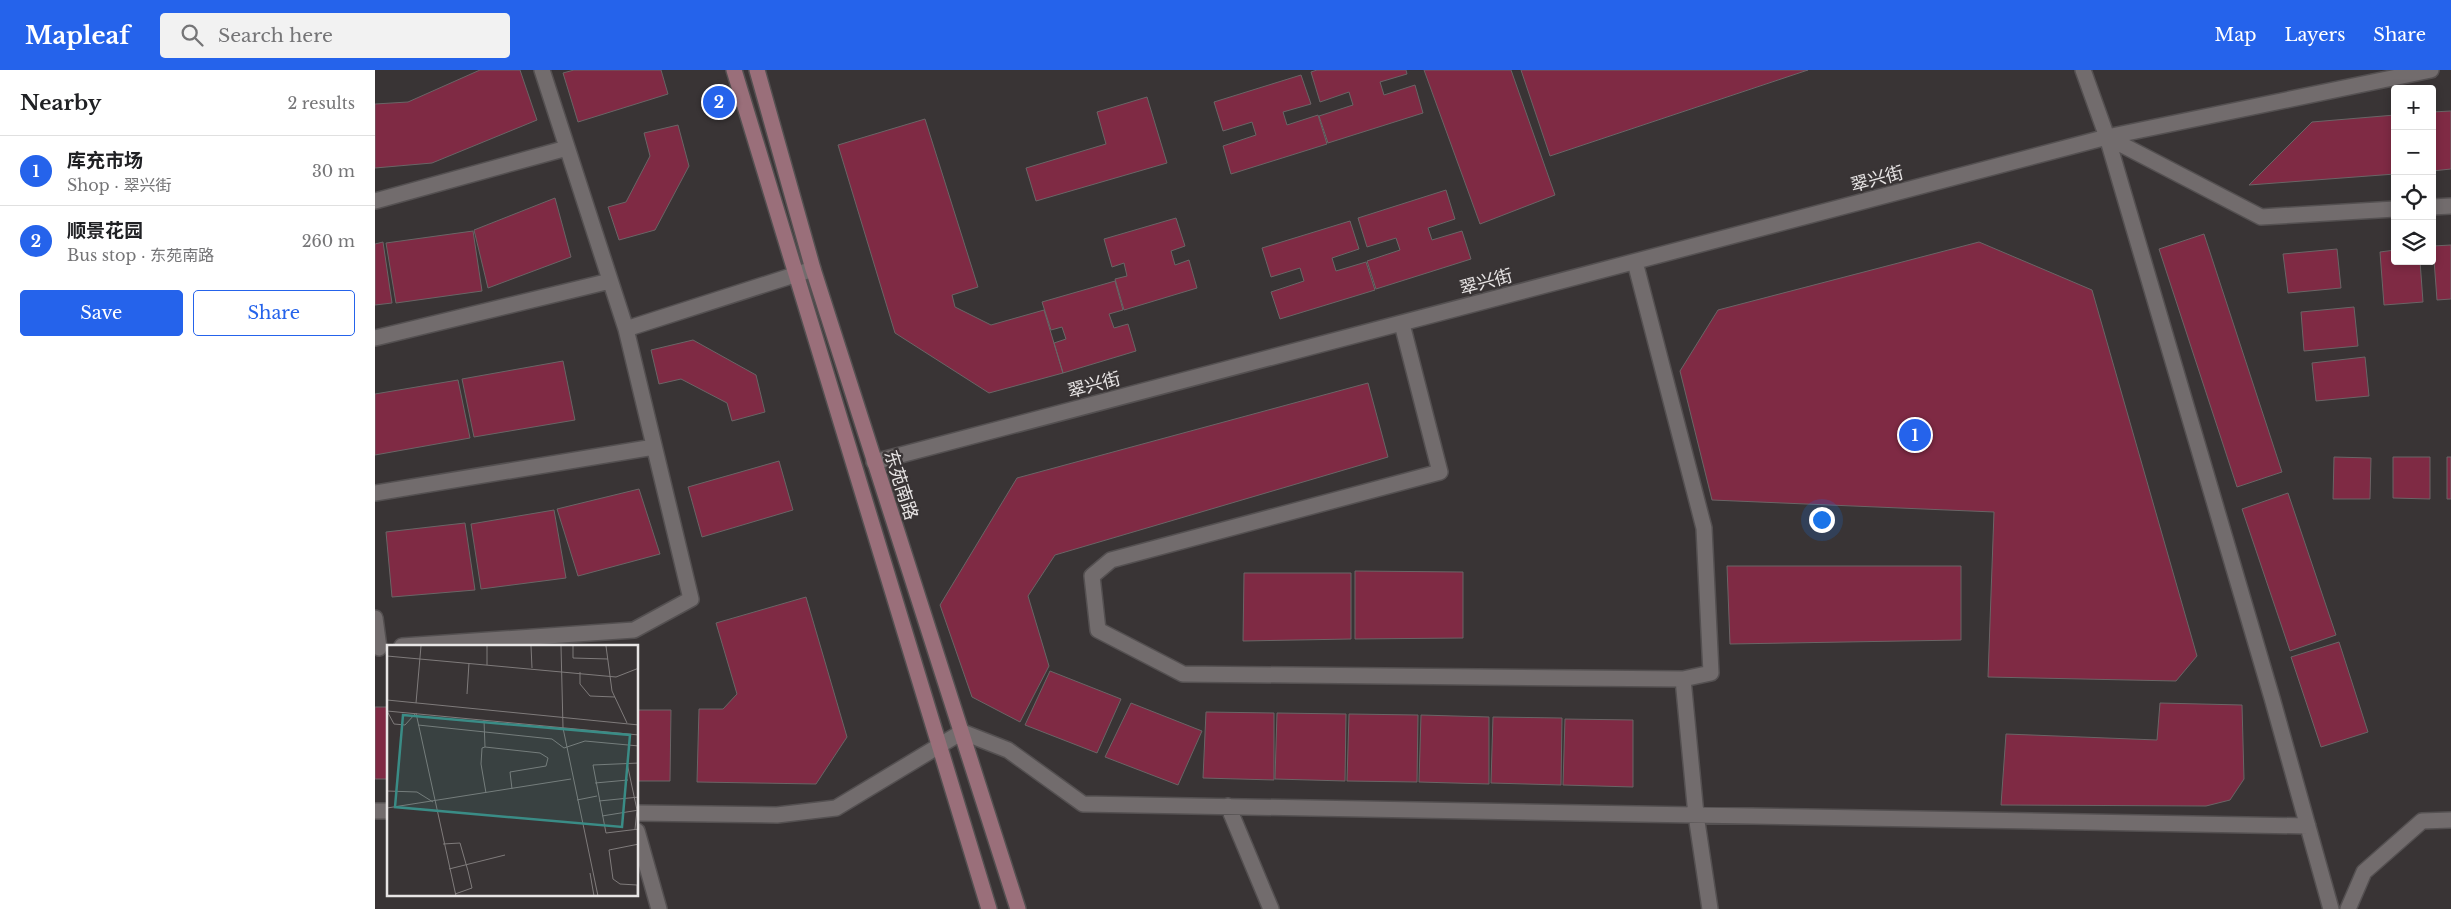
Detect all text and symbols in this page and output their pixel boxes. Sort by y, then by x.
search box [160,13,510,58]
text: Mapleaf [25,21,130,50]
icon: search [178,21,206,49]
text: Search here [218,24,333,47]
text: Map [2215,24,2256,46]
text: Layers [2284,24,2345,46]
text: Share [2373,24,2426,46]
pin: 2 [703,83,735,121]
map controls [2391,85,2436,265]
button: + [2391,85,2436,130]
text: Nearby [20,90,101,116]
text: 2 results [287,93,355,113]
button: − [2391,130,2436,175]
text: 库充市场 [67,149,143,172]
text: 1 [33,161,39,181]
text: 30 m [312,161,355,181]
street label: 翠兴街 [1848,161,1906,197]
text: Shop · 翠兴街 [67,175,171,195]
button: locate [2391,175,2436,220]
text: 顺景花园 [67,219,143,242]
button: layers [2391,220,2436,265]
text: 2 [31,231,41,251]
text: 260 m [302,231,355,251]
text: Bus stop · 东苑南路 [67,245,214,265]
street label: 翠兴街 [1457,264,1515,300]
button: Save [20,290,183,336]
button: Share [193,290,355,336]
street label: 翠兴街 [1065,367,1123,403]
pin: 1 [1899,416,1931,454]
street label: 东苑南路 [879,447,923,523]
your location [1809,507,1835,533]
inset map [387,645,639,896]

